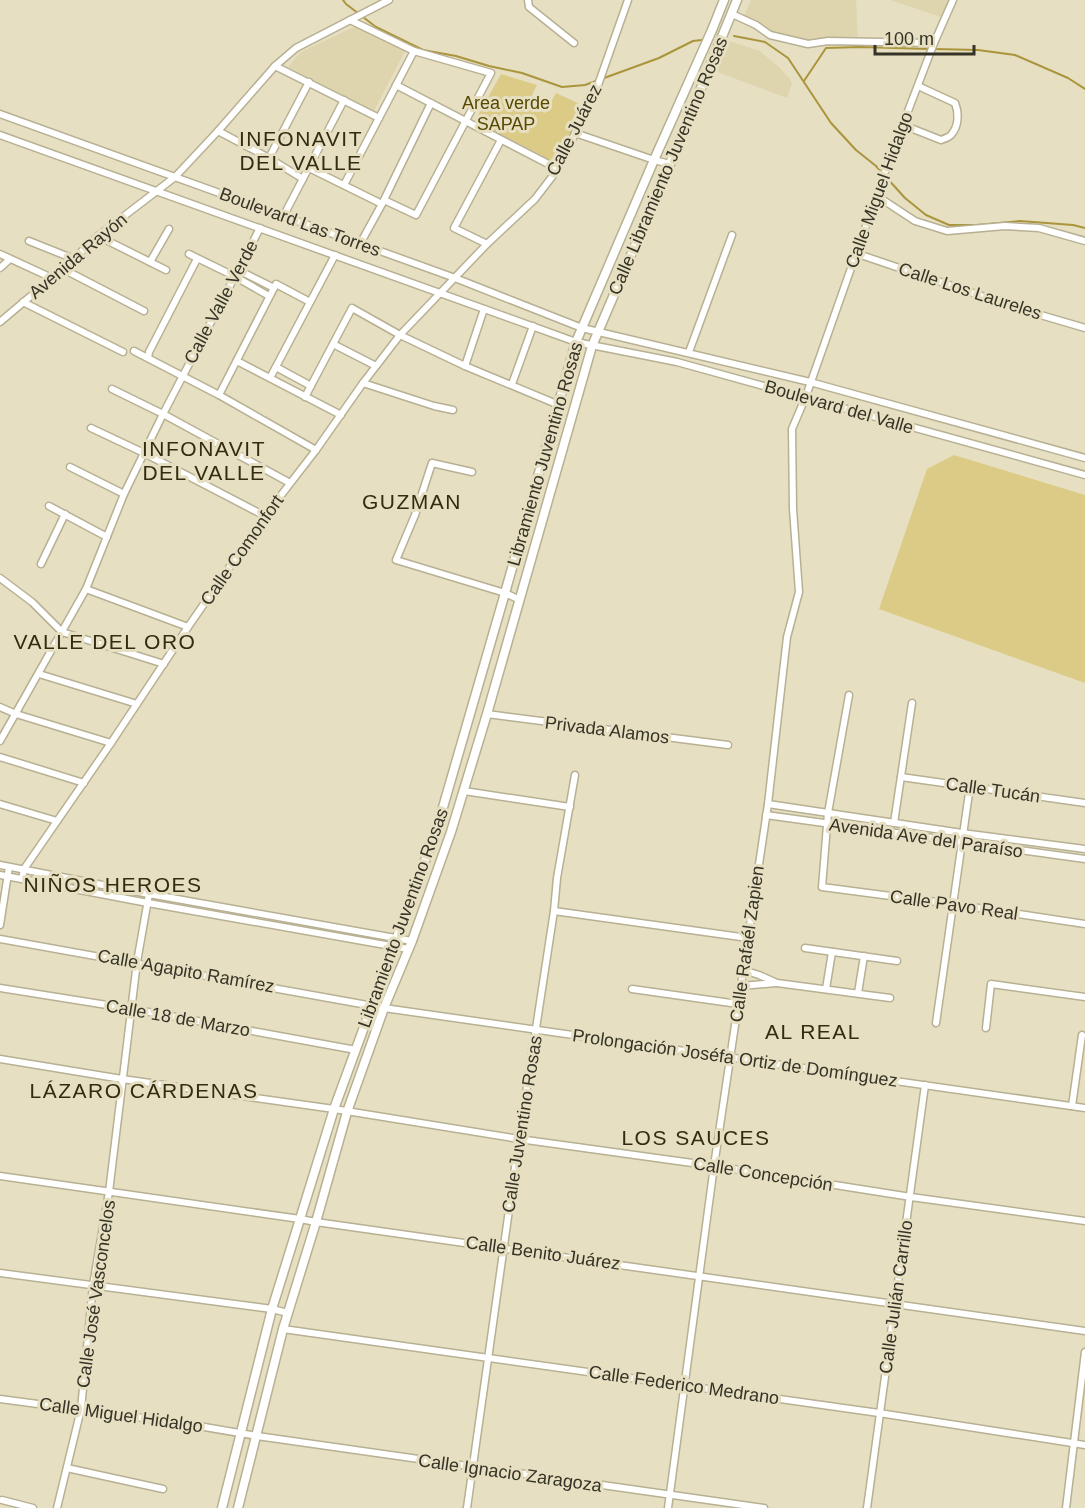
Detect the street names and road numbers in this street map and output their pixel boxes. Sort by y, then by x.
street label: Calle Libramiento Juventino Rosas [604,34,732,298]
street label: Calle Juárez [542,81,606,179]
street label: Calle Miguel Hidalgo [841,109,917,271]
street label: Boulevard Las Torres [217,184,383,260]
street label: Avenida Rayón [25,209,131,303]
street label: Calle Valle Verde [180,237,262,367]
street label: Calle Los Laureles [896,258,1044,324]
street label: Libramiento Juventino Rosas [503,340,587,568]
street label: Boulevard del Valle [762,376,916,438]
street label: Calle Comonfort [197,491,287,609]
street label: Privada Alamos [544,712,670,748]
street label: Calle Tucán [945,773,1041,807]
street label: Libramiento Juventino Rosas [354,806,452,1030]
street label: Avenida Ave del Paraíso [828,814,1024,862]
street label: Calle Rafaél Zapien [726,864,768,1024]
street label: Calle Pavo Real [889,886,1019,924]
street label: Calle Agapito Ramírez [96,946,276,996]
street label: Calle 18 de Marzo [104,995,252,1041]
street label: Prolongación Joséfa Ortiz de Domínguez [571,1025,899,1091]
street label: Calle Juventino Rosas [498,1034,546,1214]
street label: Calle Concepción [692,1153,834,1195]
street label: Calle José Vasconcelos [73,1199,119,1389]
street label: Calle Julián Carrillo [875,1219,917,1375]
street label: Calle Benito Juárez [464,1232,622,1274]
street label: Calle Federico Medrano [587,1362,781,1408]
street label: Calle Miguel Hidalgo [38,1394,204,1436]
street label: Calle Ignacio Zaragoza [417,1450,604,1496]

